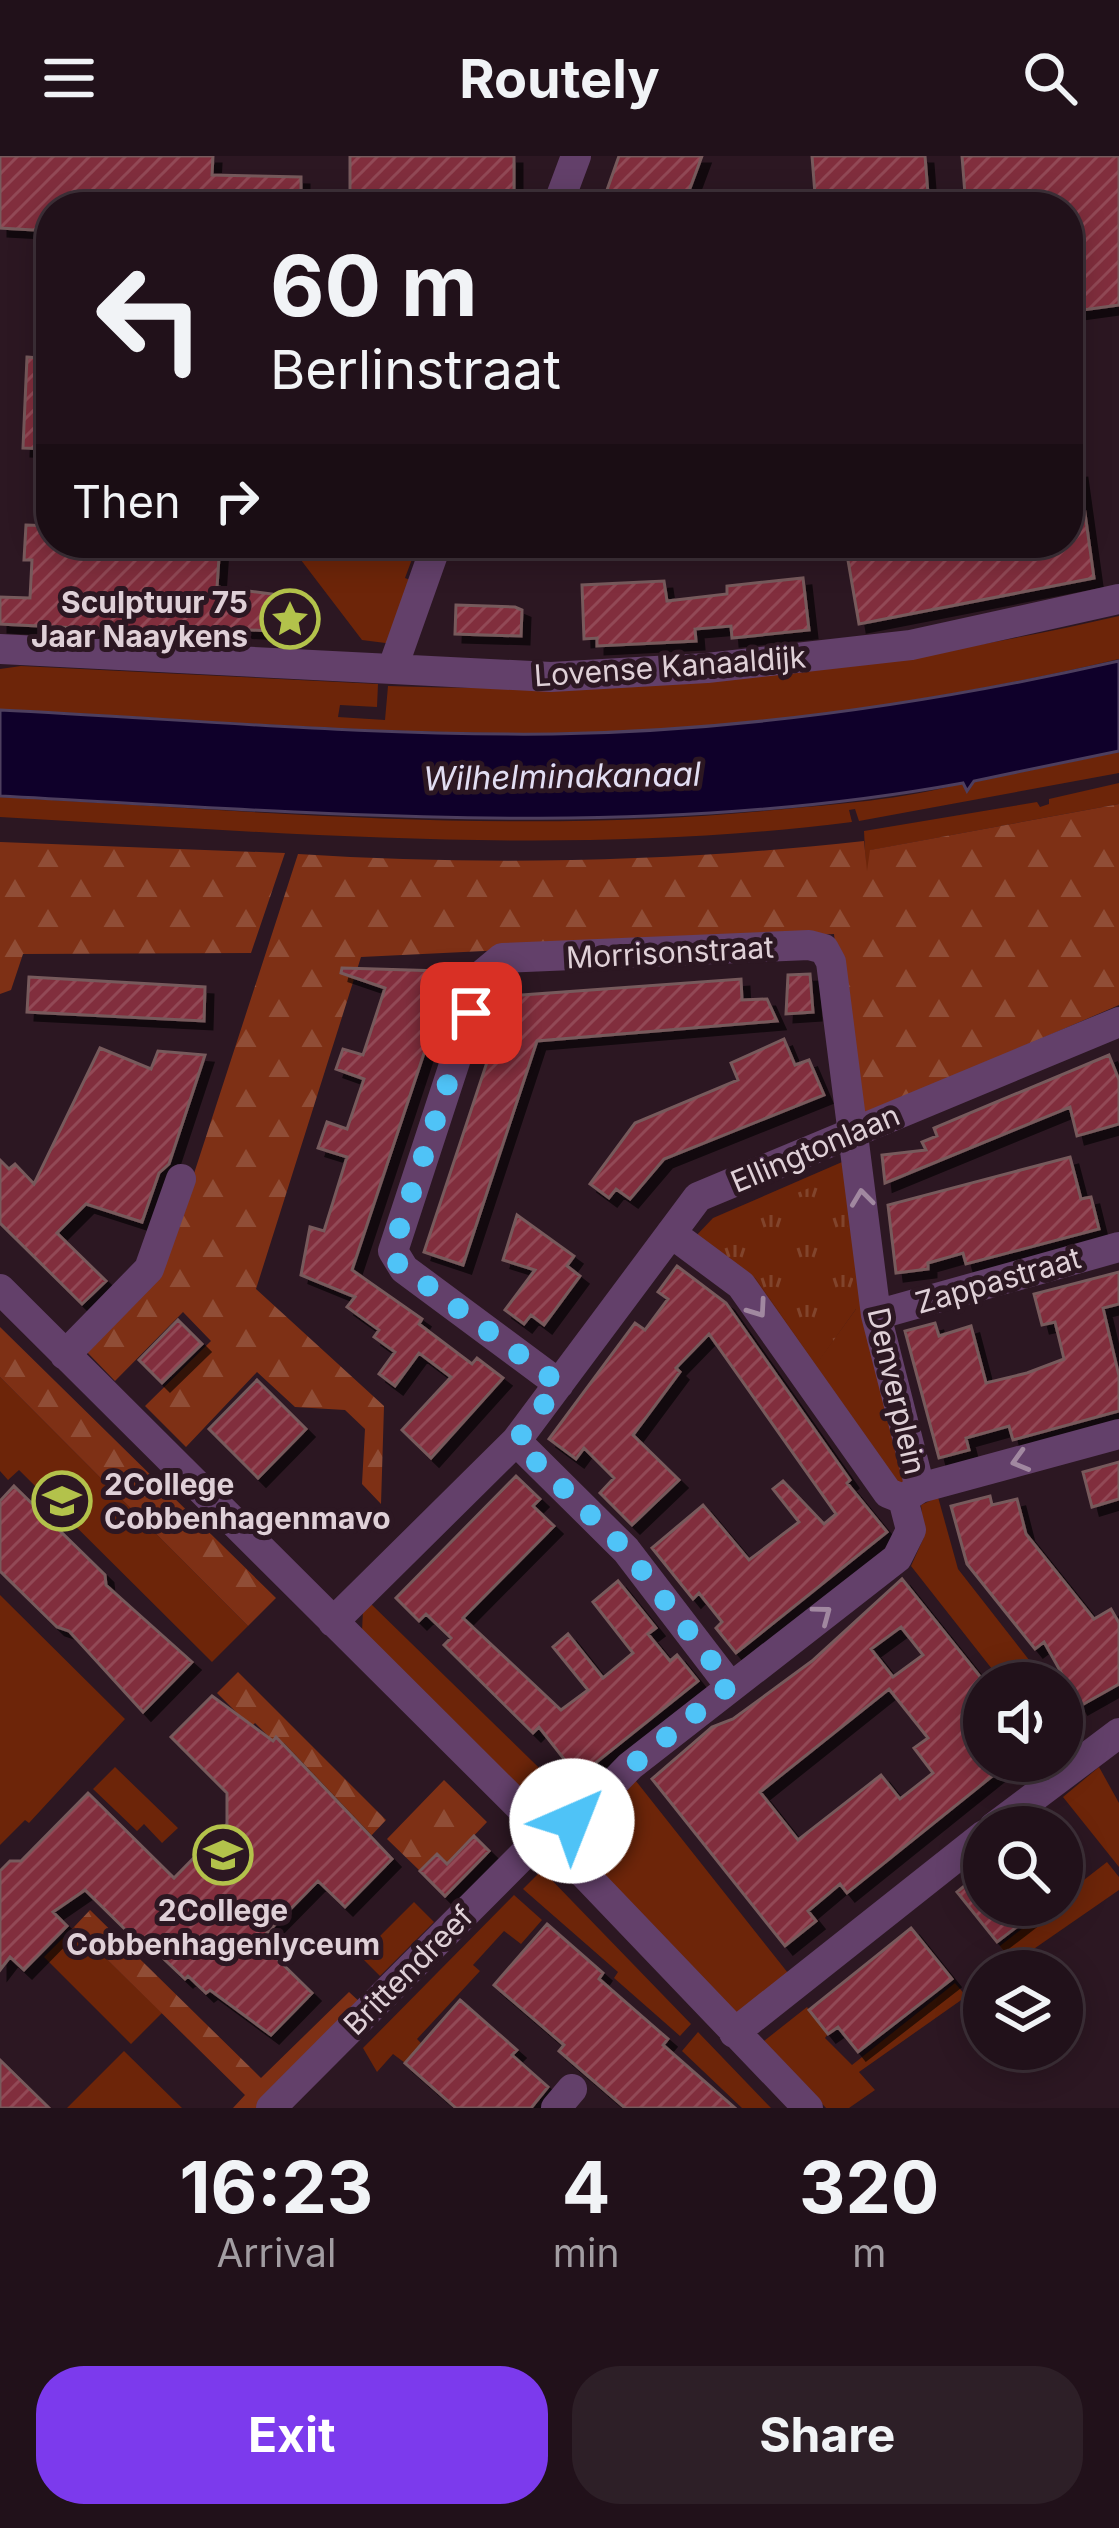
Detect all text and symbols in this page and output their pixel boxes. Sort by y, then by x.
icon: menu [36,45,102,111]
icon: search [1017,45,1083,111]
text: Routely [459,46,660,111]
text: 60 m [270,235,478,336]
icon: left [72,240,228,396]
text: Berlinstraat [270,337,561,402]
icon: right [204,468,270,534]
text: Then [72,474,180,529]
place label: Sculptuur 75 Jaar Naaykens [31,584,248,654]
place icon: Sculptuur 75 Jaar Naaykens [259,588,321,650]
street label: Lovense Kanaaldijk [533,638,808,693]
water label: Wilhelminakanaal [423,754,701,798]
street label: Morrisonstraat [565,929,775,975]
pin [420,962,522,1064]
icon: arrive [438,980,504,1046]
street label: Ellingtonlaan [725,1096,905,1200]
one-way arrow [850,1188,876,1208]
street label: Zappastraat [911,1239,1085,1321]
one-way arrow [744,1296,766,1318]
street label: Denverplein [860,1304,934,1478]
one-way arrow [1010,1447,1030,1472]
place label: 2College Cobbenhagenmavo [104,1466,391,1536]
school or university icon: 2College Cobbenhagenmavo [31,1470,93,1532]
one-way arrow [809,1607,831,1628]
map controls [963,1662,1083,2070]
button: sound [963,1662,1083,1782]
position arrow [509,1758,635,1884]
button: search [963,1806,1083,1926]
school or university icon: 2College Cobbenhagenlyceum [192,1824,254,1886]
place label: 2College Cobbenhagenlyceum [66,1892,380,1962]
street label: Brittendreef [336,1898,480,2042]
button: layers [963,1950,1083,2070]
text: 16:23 [180,2143,373,2230]
text: 4 [562,2143,610,2230]
text: 320 [799,2143,939,2230]
text: Arrival [216,2229,336,2276]
text: min [553,2229,619,2276]
text: m [852,2229,886,2276]
button: Exit [36,2366,548,2504]
button: Share [572,2366,1083,2504]

